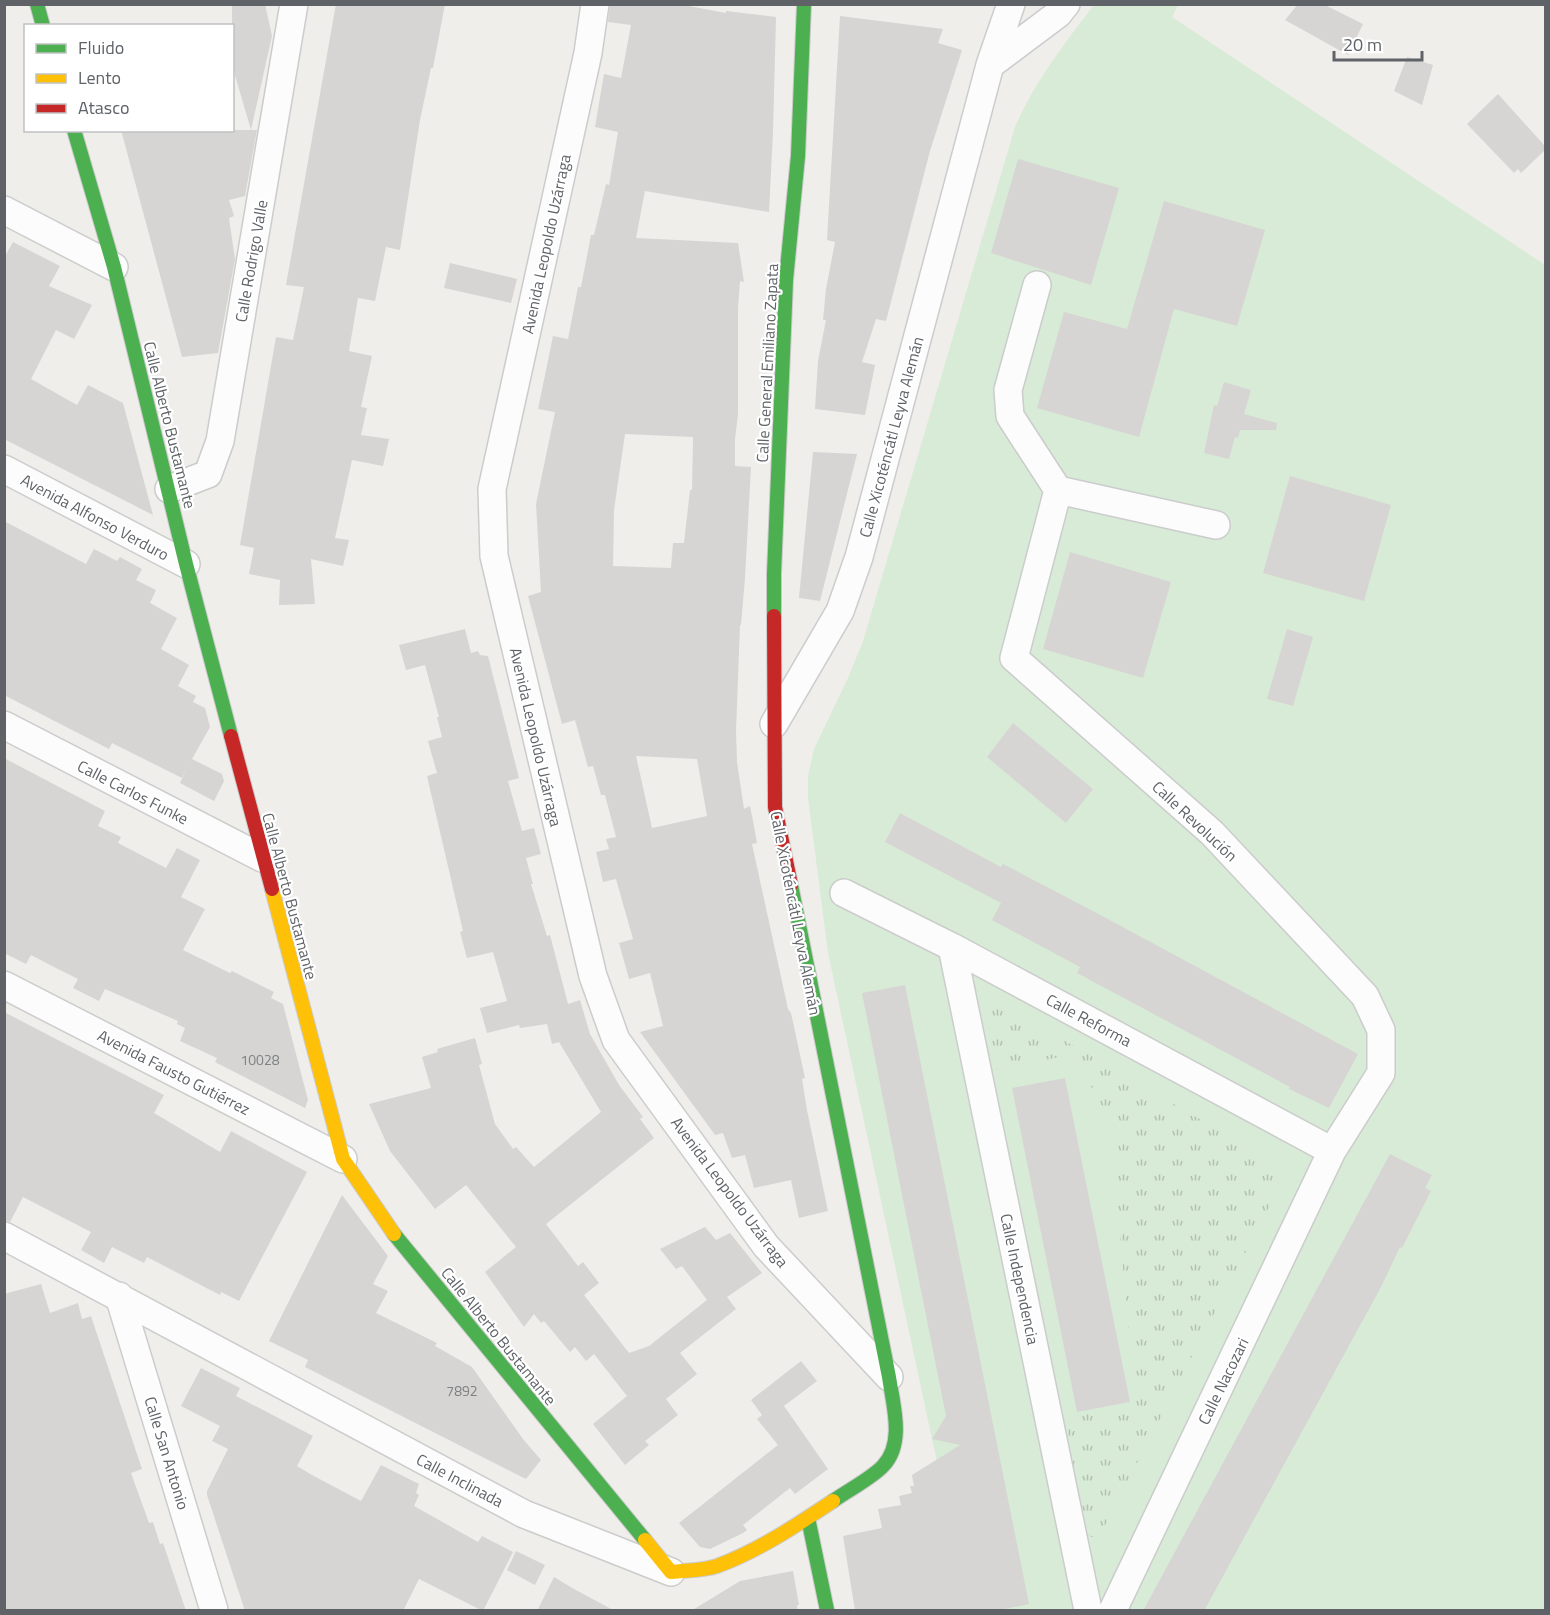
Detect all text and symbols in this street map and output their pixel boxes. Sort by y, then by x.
legend [24,24,234,132]
scale bar [1334,24,1422,62]
text: 20 m [1343,31,1382,58]
text: Fluido [78,34,124,61]
text: Lento [78,64,121,91]
text: Atasco [78,94,129,121]
street label: Avenida Leopoldo Uzárraga [515,152,577,336]
street label: Calle Rodrigo Valle [228,198,274,324]
street label: Calle General Emiliano Zapata [750,263,784,463]
street label: Calle Xicoténcátl Leyva Alemán [853,334,929,540]
street label: Calle Alberto Bustamante [138,339,202,511]
street label: Avenida Alfonso Verduro [17,468,173,566]
street label: Avenida Leopoldo Uzárraga [504,645,568,829]
street label: Calle Carlos Funke [73,754,193,830]
street label: Calle Revolución [1147,775,1243,867]
street label: Calle Xicoténcátl Leyva Alemán [764,809,828,1017]
street label: Calle Alberto Bustamante [256,810,324,982]
street label: Calle Reforma [1042,987,1136,1053]
street label: Avenida Fausto Gutiérrez [94,1023,254,1121]
house number: 10028 [240,1049,280,1070]
street label: Avenida Leopoldo Uzárraga [665,1112,795,1272]
street label: Calle Independencia [994,1211,1046,1347]
street label: Calle Alberto Bustamante [436,1262,562,1410]
street label: Calle Nacozari [1192,1333,1254,1429]
house number: 7892 [446,1380,478,1401]
street label: Calle San Antonio [138,1393,196,1513]
street label: Calle Inclinada [412,1447,508,1513]

